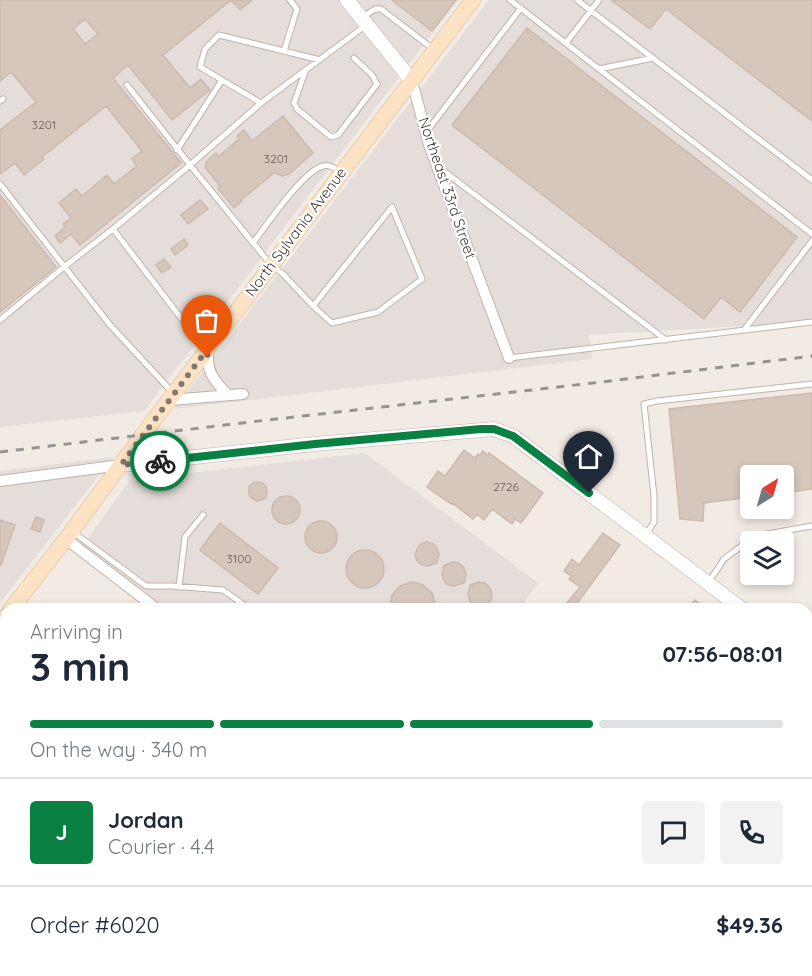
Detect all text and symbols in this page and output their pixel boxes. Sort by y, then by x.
street label: Northeast 33rd Street [414,115,481,261]
house number: 3201 [32,117,56,132]
house number: 3201 [264,151,288,166]
street label: North Sylvania Avenue [241,163,350,300]
pin [181,295,232,357]
icon: bag [190,304,223,337]
courier [130,431,190,491]
pin [563,431,614,493]
icon: home [572,440,605,473]
icon: bike [144,445,177,478]
north arrow [740,465,794,519]
map controls [740,465,794,585]
house number: 2726 [493,479,519,494]
button: layers [740,531,794,585]
house number: 3100 [226,551,252,566]
text: Arriving in [30,619,123,644]
text: 07:56–08:01 [662,640,783,668]
text: 3 min [30,642,130,691]
text: On the way · 340 m [30,737,207,762]
button: chat [642,801,705,864]
button: phone [720,801,783,864]
text: Jordan [108,806,184,834]
text: J [55,818,68,846]
text: Courier · 4.4 [108,834,214,859]
text: Order #6020 [30,911,160,939]
text: $49.36 [716,911,783,939]

